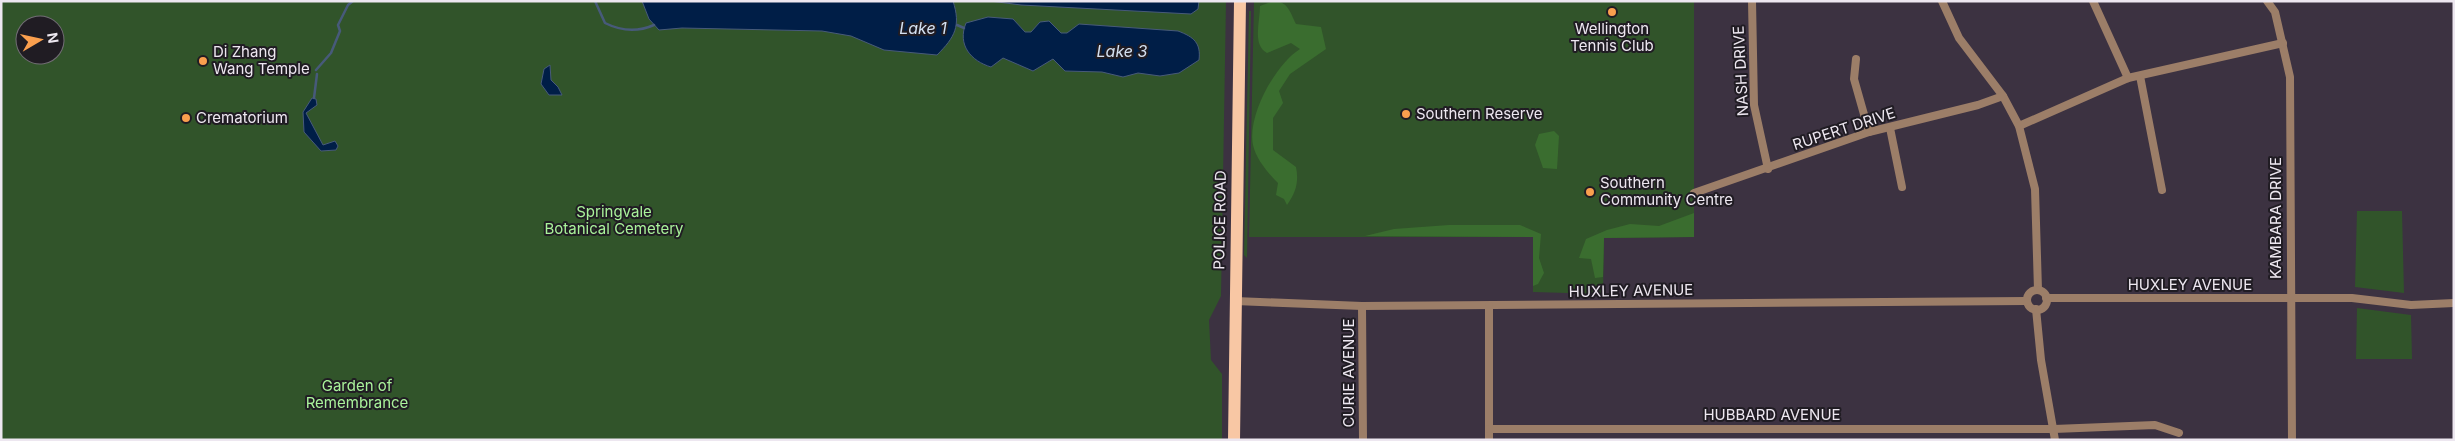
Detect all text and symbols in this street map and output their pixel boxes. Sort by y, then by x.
marker: Wellington Tennis Club [1606,6,1618,18]
north arrow [15,15,65,65]
water label: Lake 1 [899,18,947,38]
place label: Wellington Tennis Club [1570,19,1654,55]
street label: NASH DRIVE [1729,25,1752,117]
text: N [44,31,63,44]
water label: Lake 3 [1097,41,1148,61]
place label: Di Zhang Wang Temple [213,42,310,78]
marker: Di Zhang Wang Temple [197,55,209,67]
street label: RUPERT DRIVE [1790,103,1898,154]
place label: Southern Reserve [1416,104,1543,123]
place label: Crematorium [196,108,288,127]
marker: Southern Reserve [1400,108,1412,120]
marker: Crematorium [180,112,192,124]
street label: KAMBARA DRIVE [2266,157,2285,279]
street label: POLICE ROAD [1209,170,1230,270]
place label: Southern Community Centre [1600,173,1733,209]
marker: Southern Community Centre [1584,186,1596,198]
park label: Springvale Botanical Cemetery [544,202,684,238]
street label: HUXLEY AVENUE [2128,275,2252,294]
street label: HUXLEY AVENUE [1569,280,1693,301]
street label: CURIE AVENUE [1339,318,1358,428]
park label: Garden of Remembrance [306,376,408,412]
street label: HUBBARD AVENUE [1703,405,1841,424]

